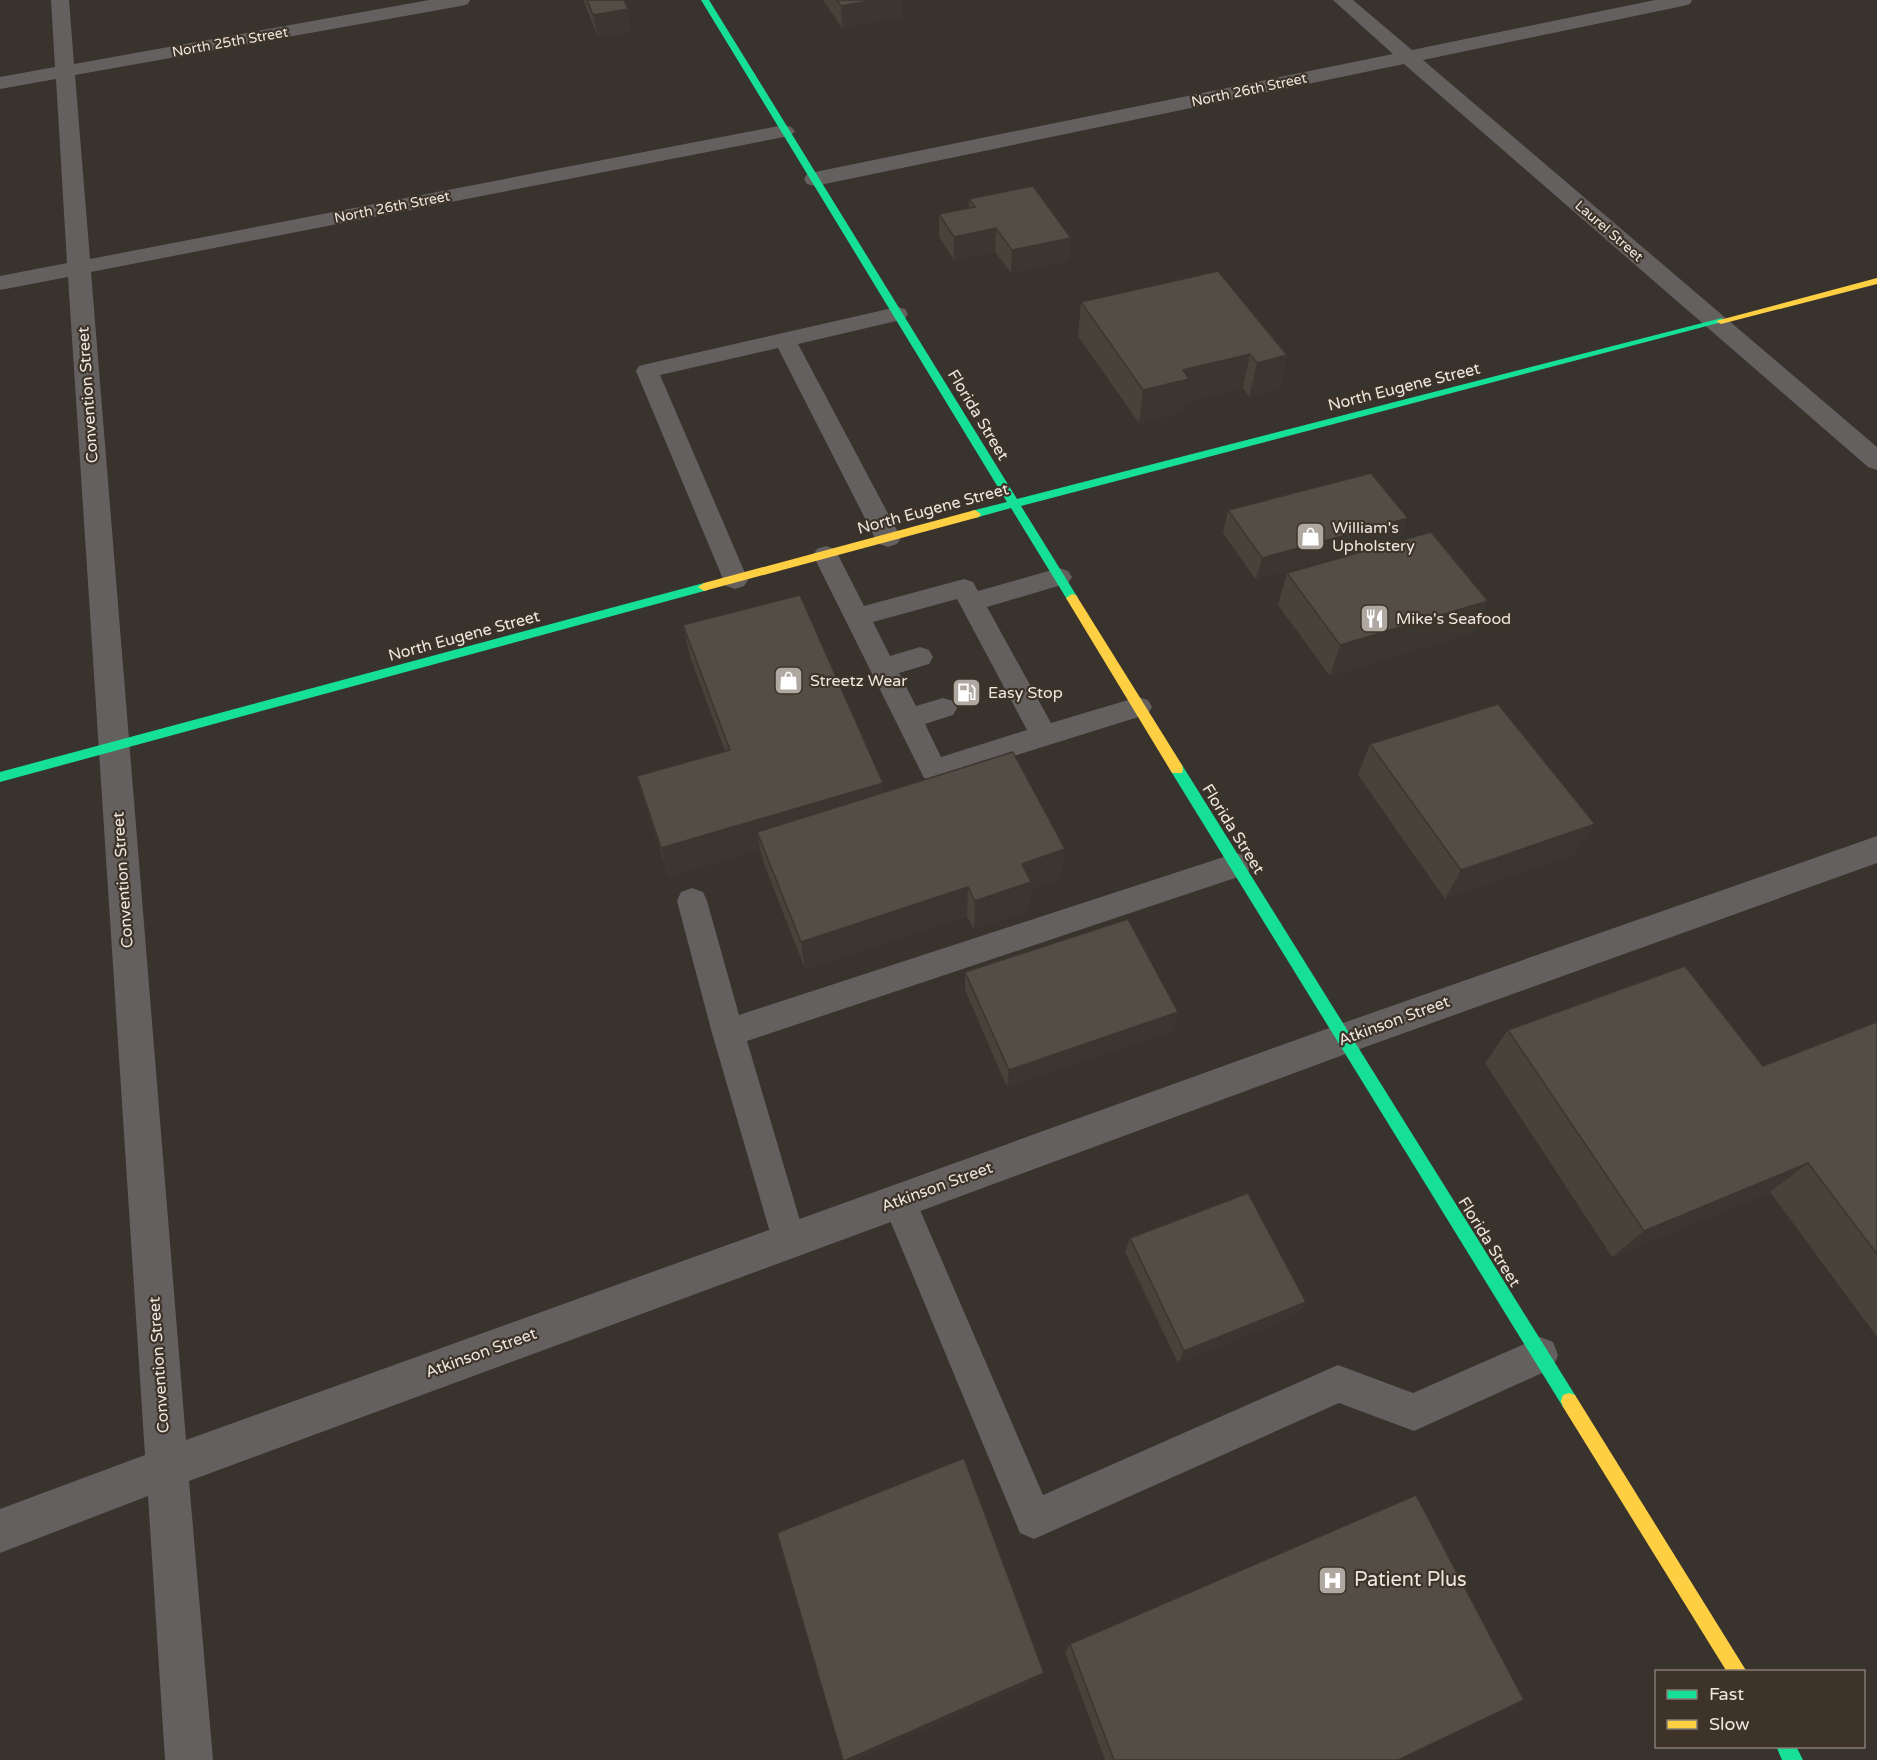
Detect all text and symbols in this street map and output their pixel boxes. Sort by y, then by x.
street label: North 25th Street [171,23,290,61]
street label: North 26th Street [1190,69,1309,111]
street label: North 26th Street [333,187,452,227]
street label: Laurel Street [1571,197,1647,266]
street label: Convention Street [73,326,103,464]
street label: North Eugene Street [1326,358,1482,416]
street label: Florida Street [943,366,1013,464]
street label: North Eugene Street [855,479,1011,539]
place label: William's Upholstery [1332,518,1415,556]
shop icon: William's Upholstery [1295,521,1327,553]
restaurant icon: Mike's Seafood [1359,603,1391,635]
street label: North Eugene Street [386,606,542,666]
place label: Mike's Seafood [1396,609,1511,629]
shop icon: Streetz Wear [773,665,805,697]
place label: Streetz Wear [810,671,908,691]
fuel station icon: Easy Stop [951,677,983,709]
place label: Easy Stop [988,683,1063,703]
street label: Florida Street [1197,780,1269,878]
street label: Convention Street [108,811,138,949]
street label: Atkinson Street [1336,992,1452,1050]
street label: Atkinson Street [879,1158,995,1216]
street label: Florida Street [1453,1193,1525,1291]
street label: Convention Street [144,1296,174,1434]
street label: Atkinson Street [423,1324,539,1382]
hospital icon: Patient Plus [1317,1564,1349,1596]
place label: Patient Plus [1354,1568,1467,1592]
legend [1655,1670,1865,1748]
text: Fast [1709,1683,1744,1705]
text: Slow [1709,1713,1750,1735]

